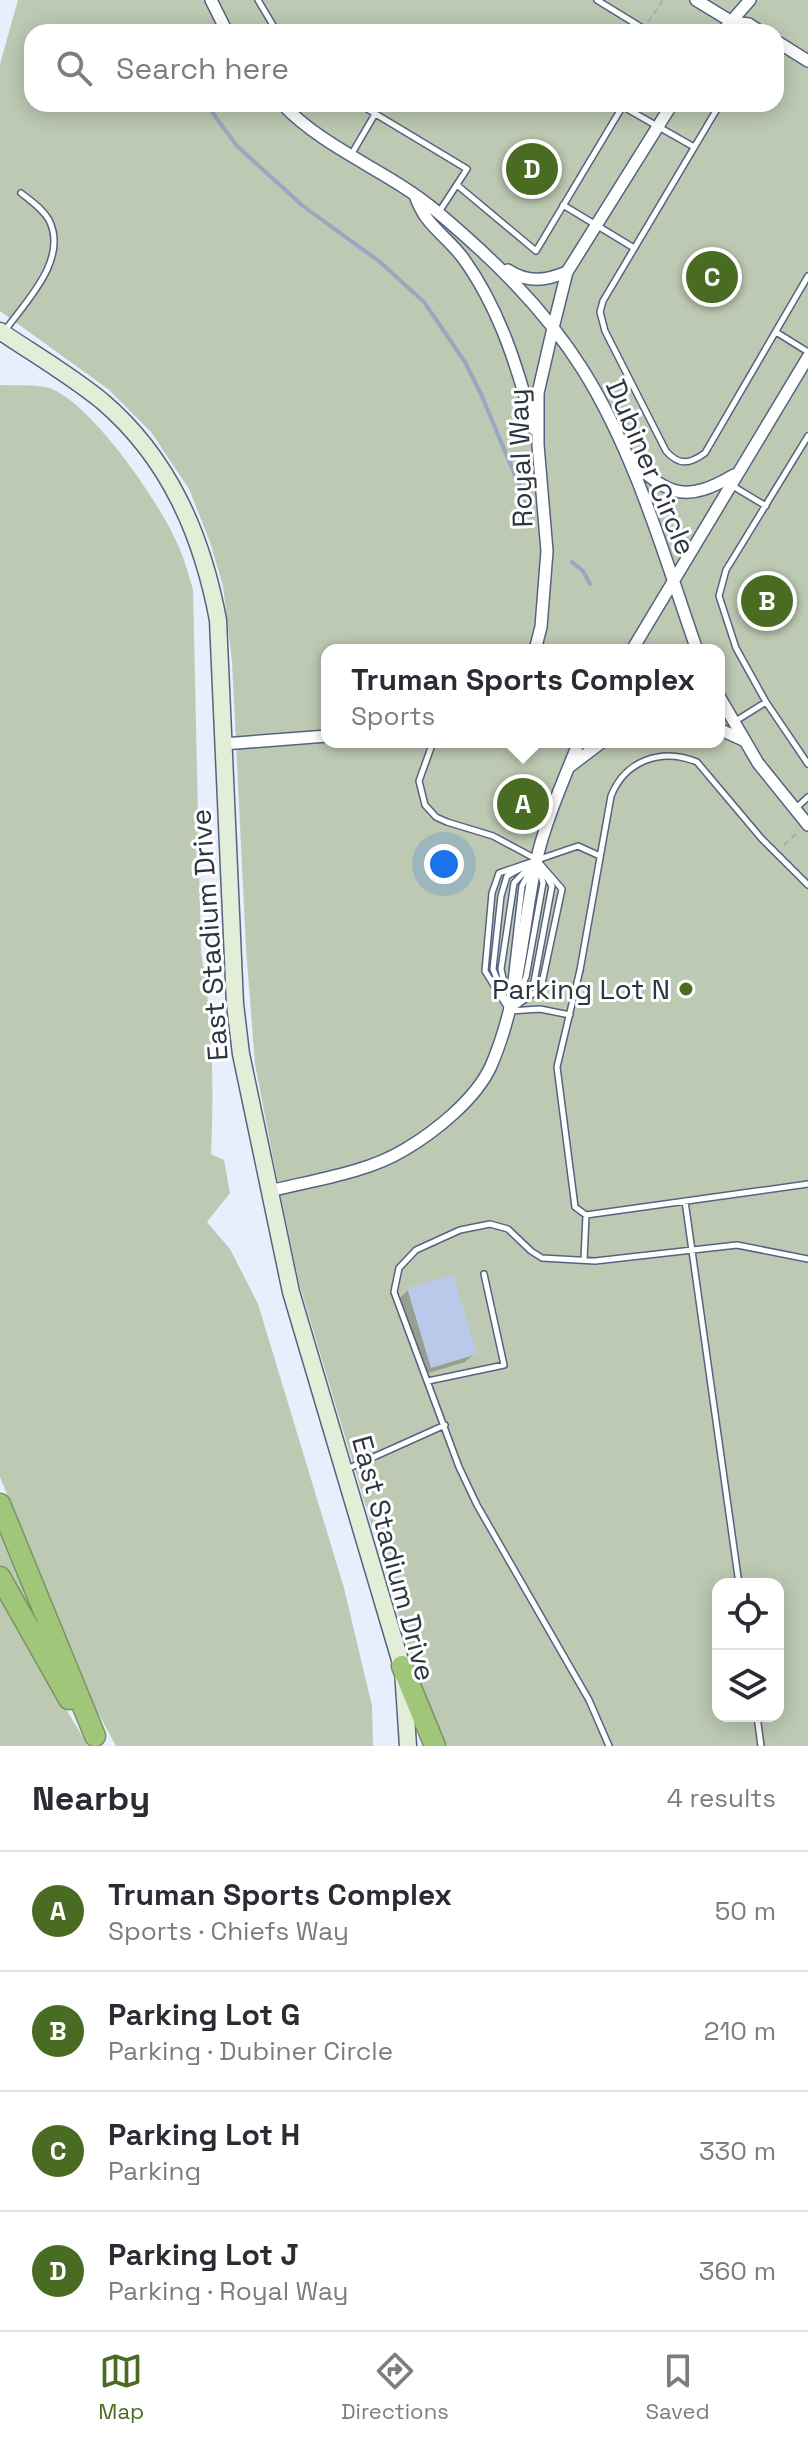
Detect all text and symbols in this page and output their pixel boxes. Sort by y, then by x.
search box [24,24,784,112]
icon: search [52,46,96,90]
text: Search here [116,49,289,88]
pin: D [506,139,558,199]
pin: C [686,247,738,307]
street label: Dubiner Circle [598,374,704,560]
street label: Royal Way [500,388,540,528]
pin: B [741,571,793,631]
popup [321,644,725,748]
text: Truman Sports Complex [351,660,695,699]
text: Sports [351,699,435,733]
pin: A [497,774,549,834]
street label: East Stadium Drive [182,808,236,1062]
your location [424,844,464,884]
place label: Parking Lot N [492,971,670,1007]
marker: Parking Lot N [677,980,695,998]
street label: East Stadium Drive [344,1431,444,1685]
map controls [712,1578,784,1722]
button: locate [712,1578,784,1650]
button: layers [712,1650,784,1722]
text: Nearby [32,1777,150,1820]
text: 4 results [667,1781,776,1815]
text: Truman Sports Complex [108,1875,452,1914]
text: A [50,1894,66,1928]
text: 50 m [715,1894,776,1928]
text: Sports · Chiefs Way [108,1914,349,1948]
text: Parking Lot G [108,1995,300,2034]
text: B [49,2014,67,2048]
text: 210 m [704,2014,776,2048]
text: Parking · Dubiner Circle [108,2034,393,2068]
text: Parking Lot H [108,2115,300,2154]
text: C [50,2134,66,2168]
text: 330 m [699,2134,776,2168]
text: Parking [108,2154,201,2188]
text: Parking Lot J [108,2235,299,2274]
text: D [49,2254,67,2288]
text: 360 m [699,2254,776,2288]
text: Parking · Royal Way [108,2274,349,2308]
tab: Map [98,2349,144,2425]
tab: Directions [341,2349,449,2425]
tab: Saved [645,2349,710,2425]

